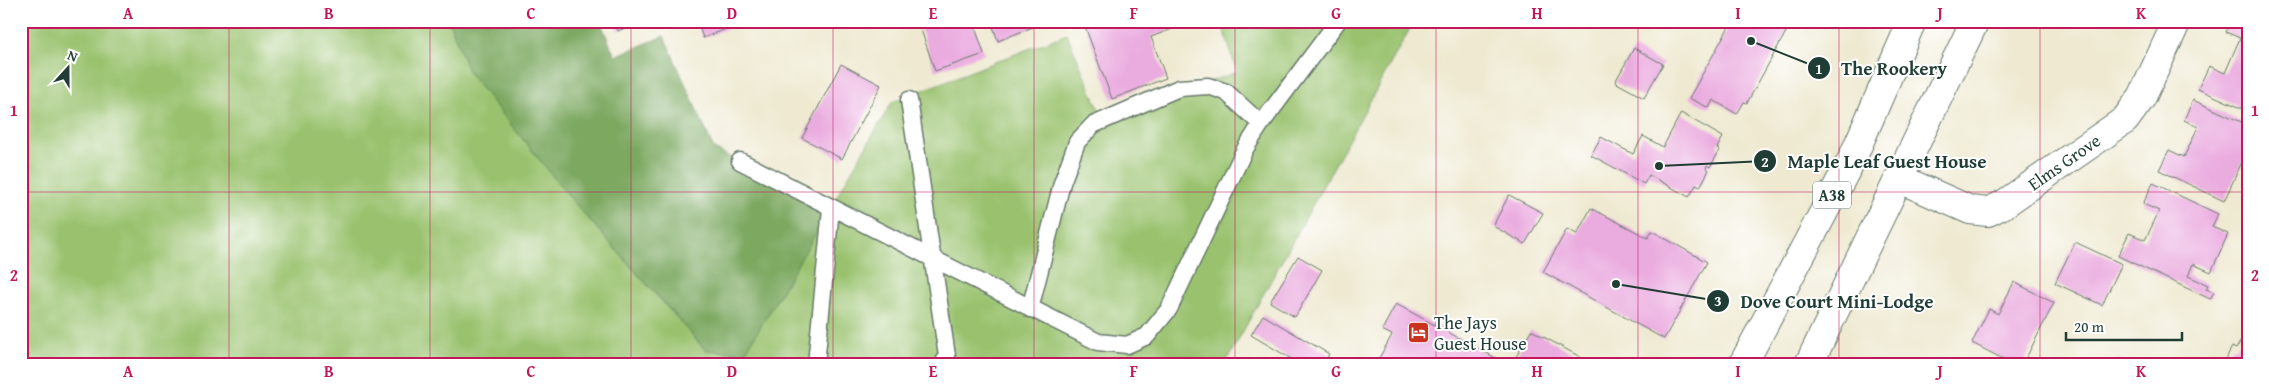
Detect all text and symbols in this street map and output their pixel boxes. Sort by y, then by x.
text: A [123,1,134,25]
text: B [324,1,334,25]
text: C [526,1,536,25]
text: D [727,1,737,25]
text: E [929,1,938,25]
text: F [1130,1,1138,25]
text: G [1331,1,1341,25]
text: H [1531,1,1543,25]
text: I [1735,1,1741,25]
text: J [1934,1,1943,25]
text: K [2136,1,2147,25]
north arrow [42,42,92,92]
text: N [65,45,81,67]
callout: The Rookery [1806,51,1957,85]
text: The Rookery [1841,54,1947,82]
text: 1 [1815,58,1823,79]
text: 1 [10,98,18,122]
text: 1 [2251,98,2259,122]
street label: Elms Grove [2022,127,2106,197]
callout: Maple Leaf Guest House [1753,144,1997,178]
text: Maple Leaf Guest House [1787,147,1987,175]
text: 2 [1761,151,1769,172]
road number: A38 [1813,182,1851,208]
text: 2 [10,263,18,287]
text: 2 [2251,263,2259,287]
callout: Dove Court Mini-Lodge [1705,284,1944,318]
text: Dove Court Mini-Lodge [1740,287,1934,315]
text: 3 [1714,290,1722,311]
place label: The Jays Guest House [1434,309,1527,357]
scale bar [2066,310,2183,342]
text: 20 m [2074,316,2105,337]
hotel icon: The Jays Guest House [1406,320,1430,344]
text: A [123,359,134,383]
text: B [324,359,334,383]
text: C [526,359,536,383]
text: D [727,359,737,383]
text: E [929,359,938,383]
text: F [1130,359,1138,383]
text: G [1331,359,1341,383]
text: H [1531,359,1543,383]
text: I [1735,359,1741,383]
text: J [1934,359,1943,383]
text: K [2136,359,2147,383]

